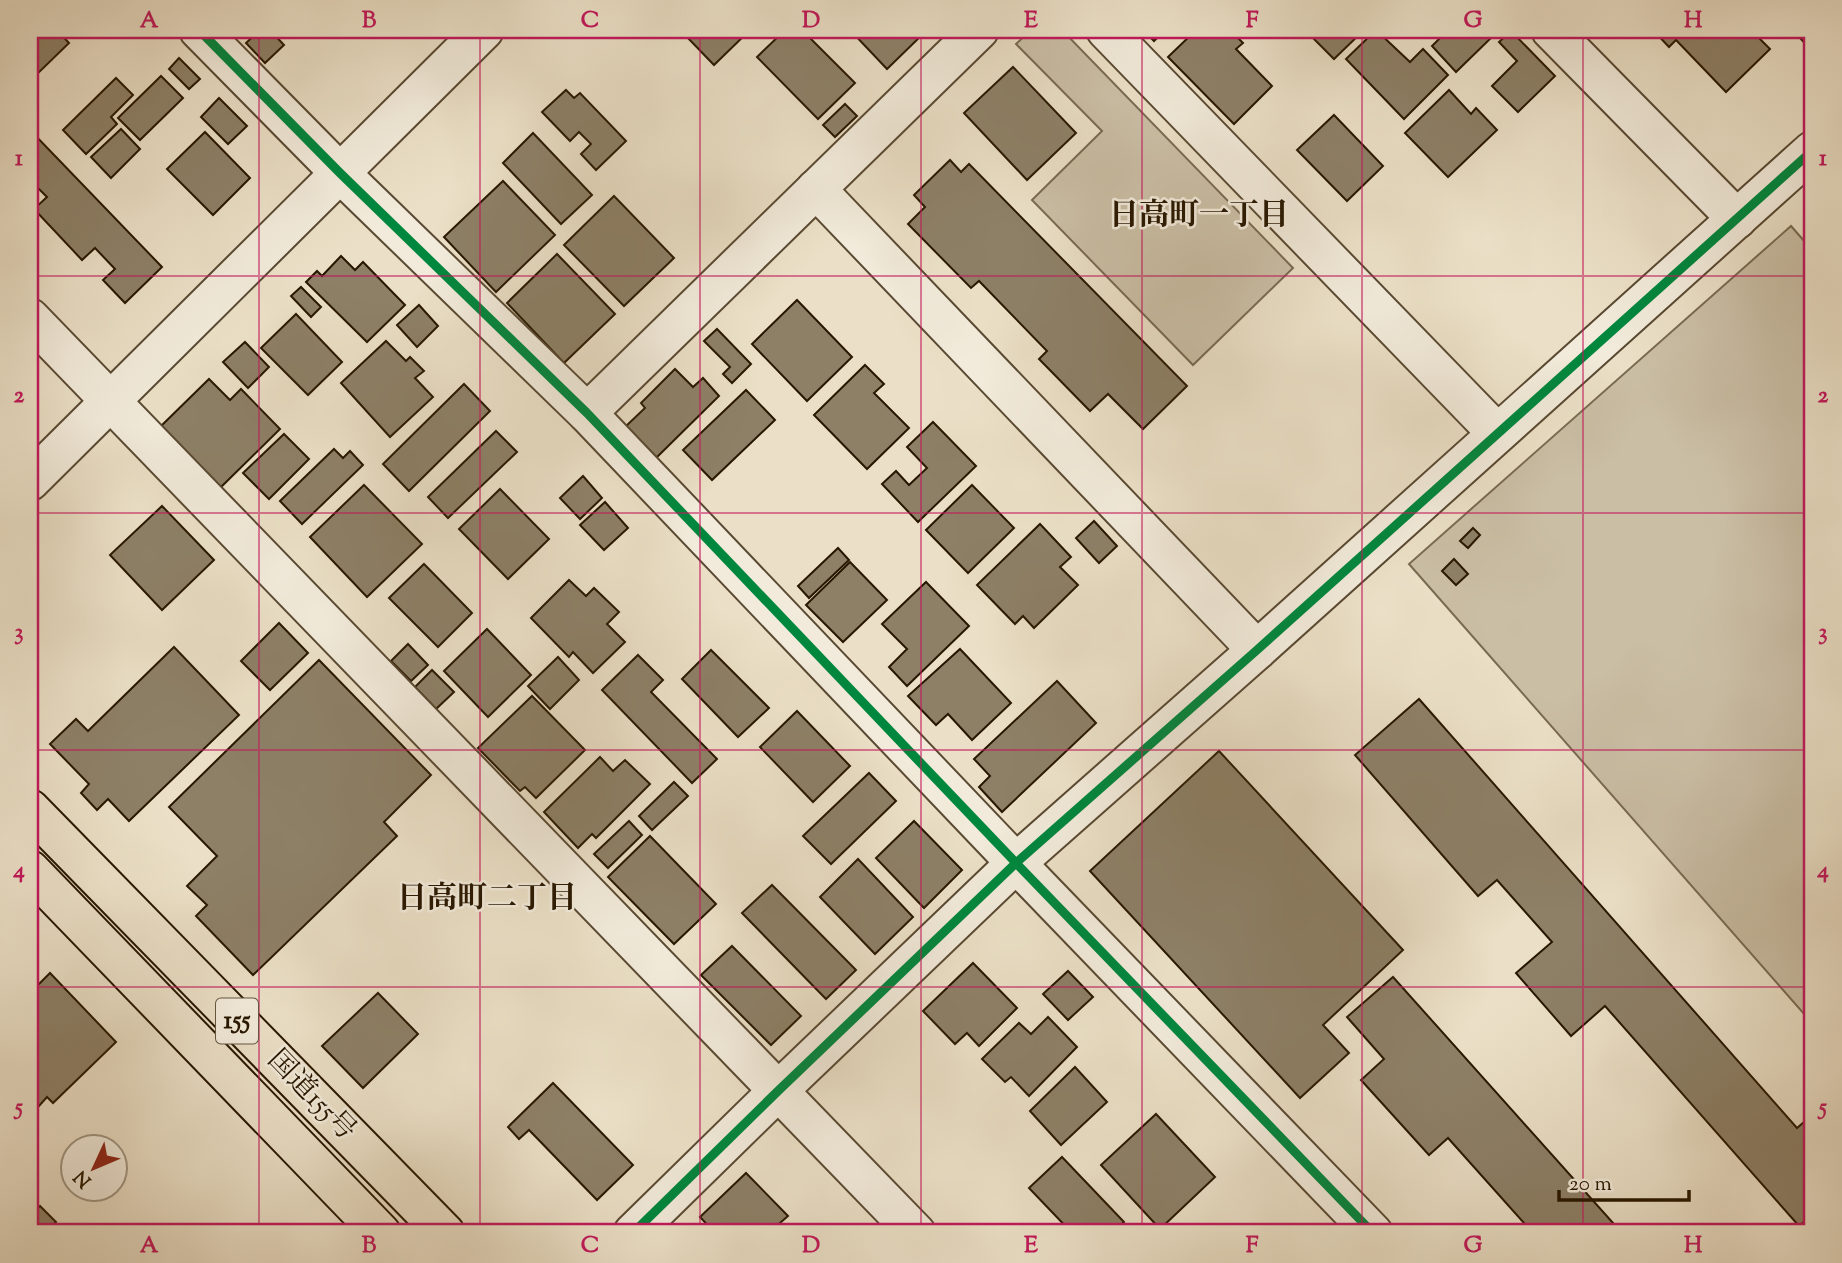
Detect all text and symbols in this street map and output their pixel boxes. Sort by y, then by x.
text: A [140,5,159,38]
text: B [362,5,377,38]
text: C [581,5,599,38]
text: D [802,5,820,38]
text: E [1024,5,1038,38]
text: F [1246,5,1259,38]
text: G [1464,5,1483,38]
text: H [1684,5,1703,38]
text: 1 [15,143,23,176]
text: 1 [1819,143,1827,176]
district label: 日高町一丁目 [1109,195,1289,238]
text: 2 [14,380,25,413]
text: 2 [1818,380,1829,413]
text: 3 [14,617,24,650]
text: 3 [1818,617,1828,650]
text: 4 [12,855,25,888]
text: 4 [1816,855,1829,888]
district label: 日高町二丁目 [397,878,577,921]
road number: 155 [216,998,258,1044]
street label: 国道155号 [257,1041,365,1151]
text: 5 [13,1092,23,1125]
text: 5 [1817,1092,1827,1125]
north arrow [60,1134,130,1204]
scale bar [1559,1158,1688,1202]
text: N [69,1163,99,1193]
text: 20 m [1569,1170,1612,1200]
text: A [140,1230,159,1263]
text: B [362,1230,377,1263]
text: C [581,1230,599,1263]
text: D [802,1230,820,1263]
text: E [1024,1230,1038,1263]
text: F [1246,1230,1259,1263]
text: G [1464,1230,1483,1263]
text: H [1684,1230,1703,1263]

